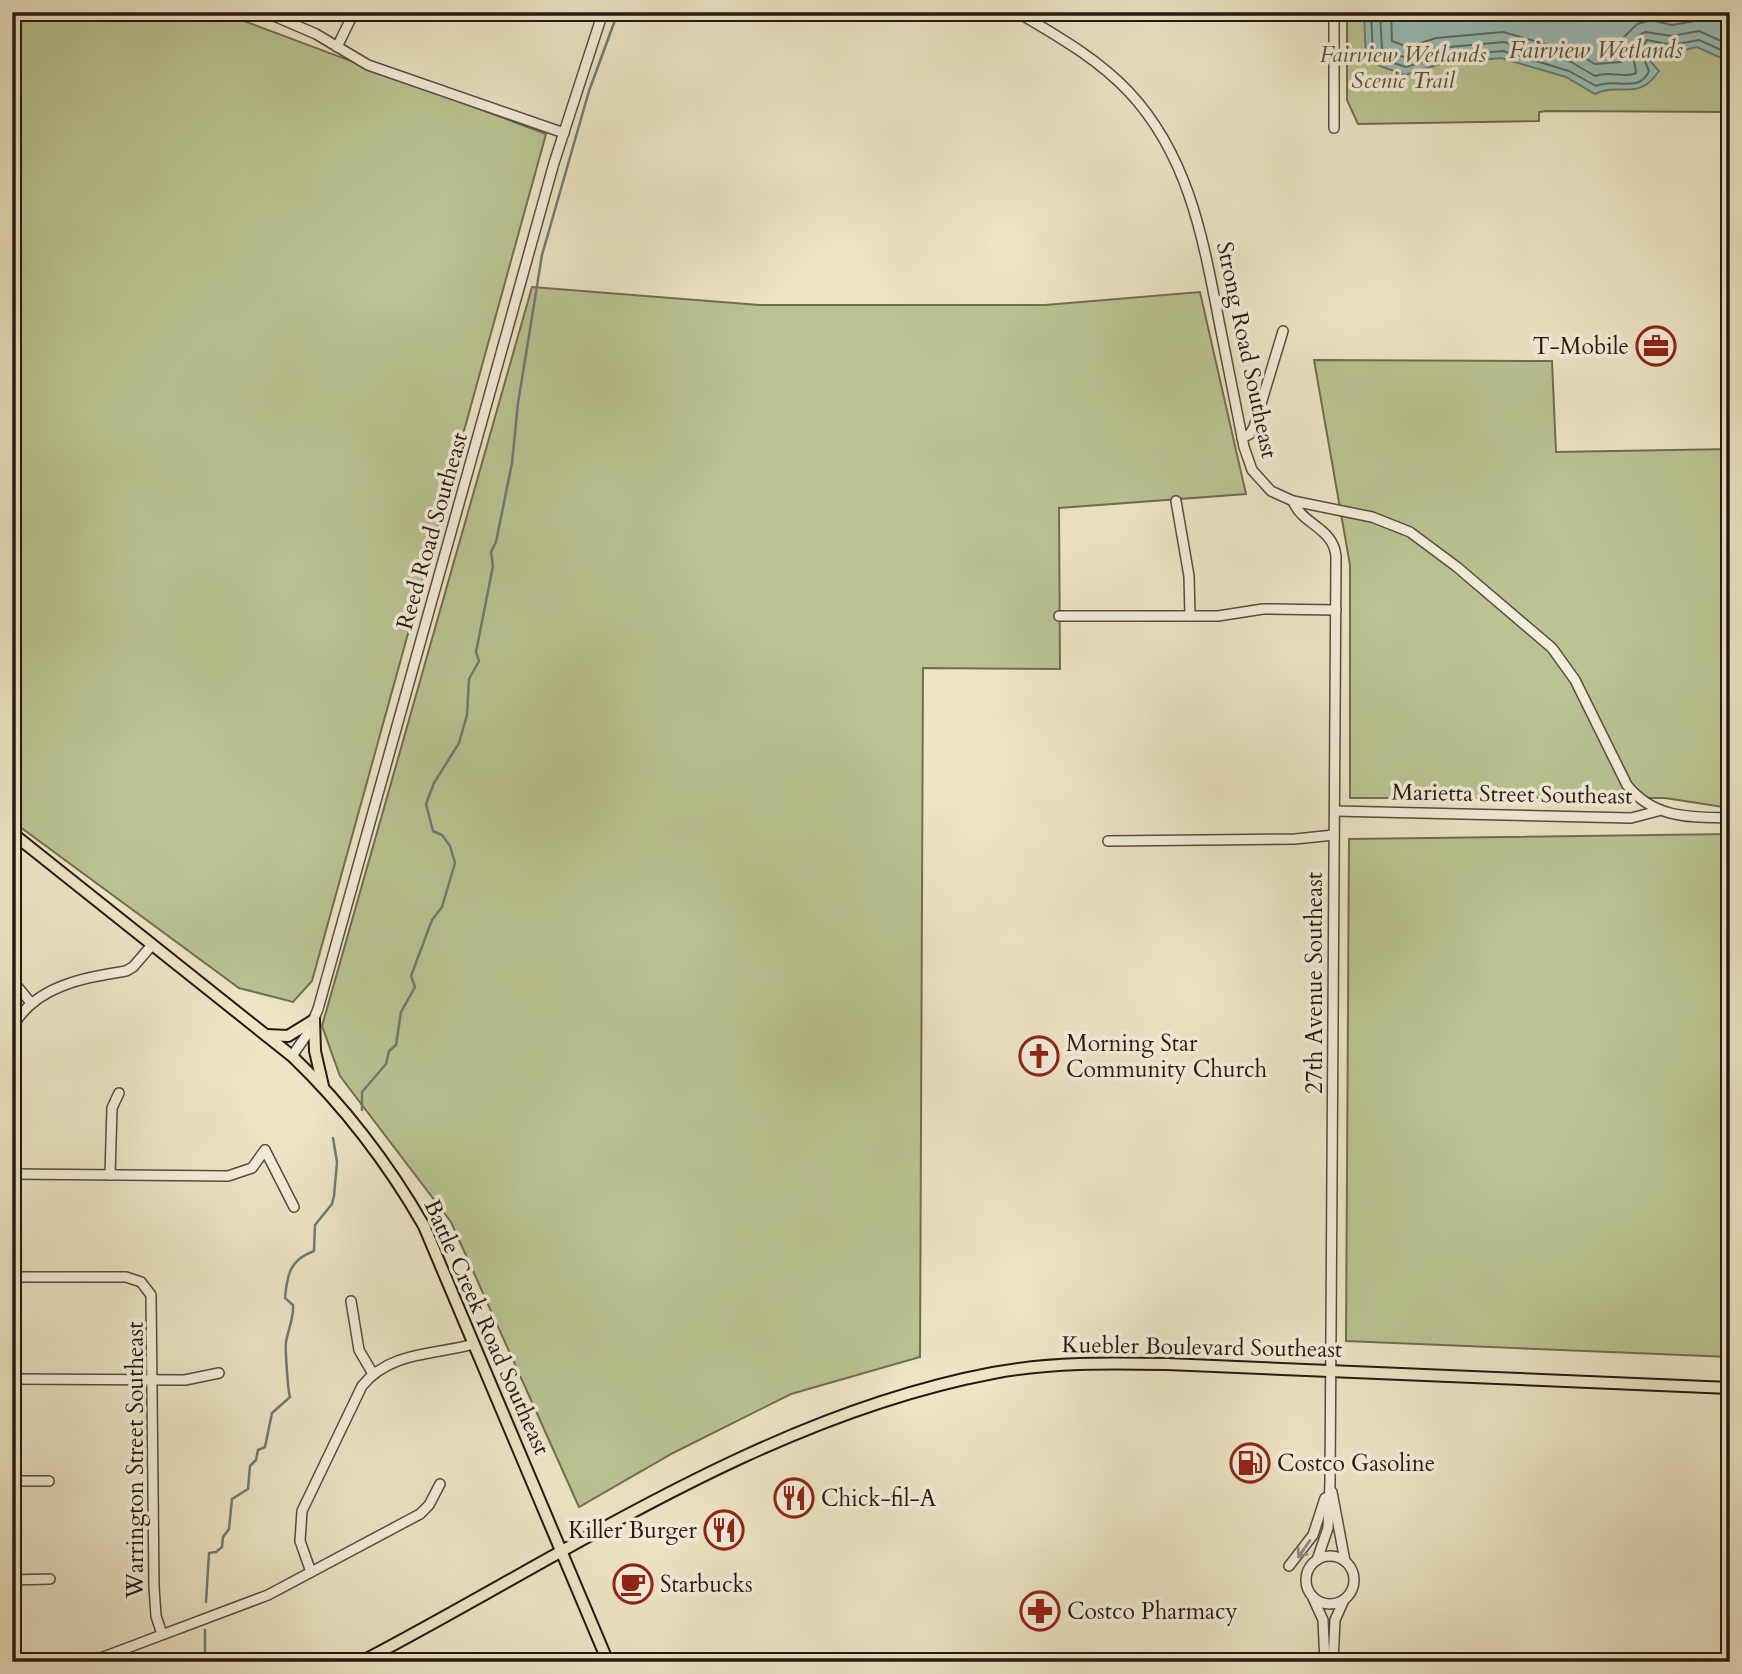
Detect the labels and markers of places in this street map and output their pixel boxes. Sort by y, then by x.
office icon: T-Mobile [1635,325,1677,367]
place label: T-Mobile [1533,331,1629,362]
place label: Morning Star Community Church [1066,1028,1267,1085]
church icon: Morning Star Community Church [1018,1035,1060,1077]
fuel station icon: Costco Gasoline [1229,1442,1271,1484]
place label: Costco Gasoline [1277,1448,1435,1479]
restaurant icon: Chick-fil-A [773,1477,815,1519]
place label: Chick-fil-A [821,1483,937,1514]
restaurant icon: Killer Burger [703,1509,745,1551]
place label: Killer Burger [568,1515,698,1546]
cafe icon: Starbucks [612,1563,654,1605]
place label: Starbucks [660,1569,753,1600]
pharmacy icon: Costco Pharmacy [1019,1590,1061,1632]
place label: Costco Pharmacy [1067,1596,1238,1627]

